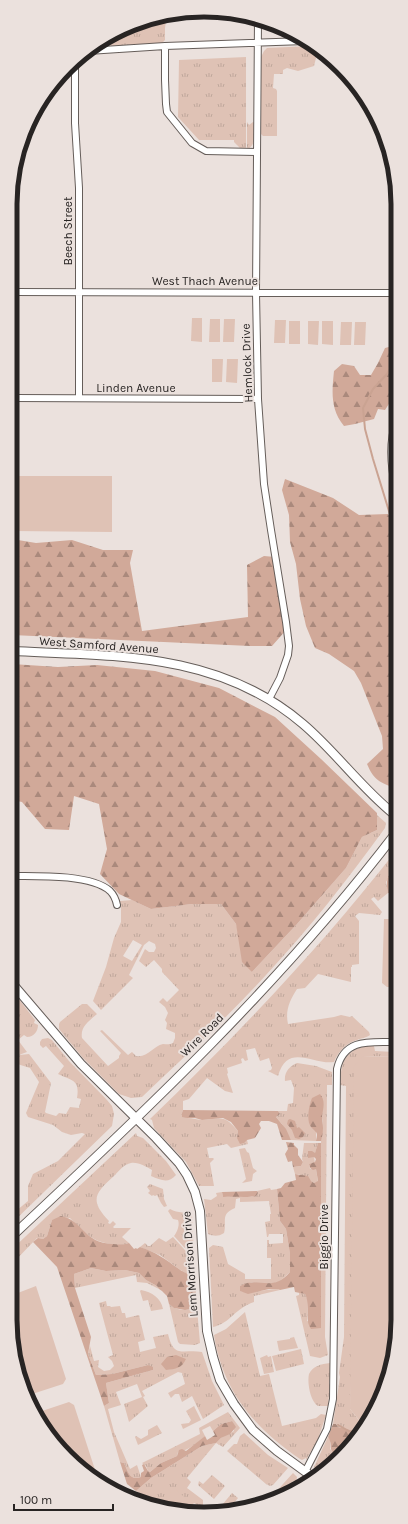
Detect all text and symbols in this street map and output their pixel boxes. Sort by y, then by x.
street label: Beech Street [61,196,75,266]
street label: West Thach Avenue [152,274,258,288]
street label: Hemlock Drive [239,323,255,403]
street label: Linden Avenue [96,381,176,395]
street label: West Samford Avenue [39,634,159,656]
street label: Wire Road [178,1011,226,1059]
street label: Biggio Drive [317,1204,331,1270]
street label: Lem Morrison Drive [179,1211,201,1317]
scale bar [14,1486,113,1512]
text: 100 m [20,1493,52,1507]

